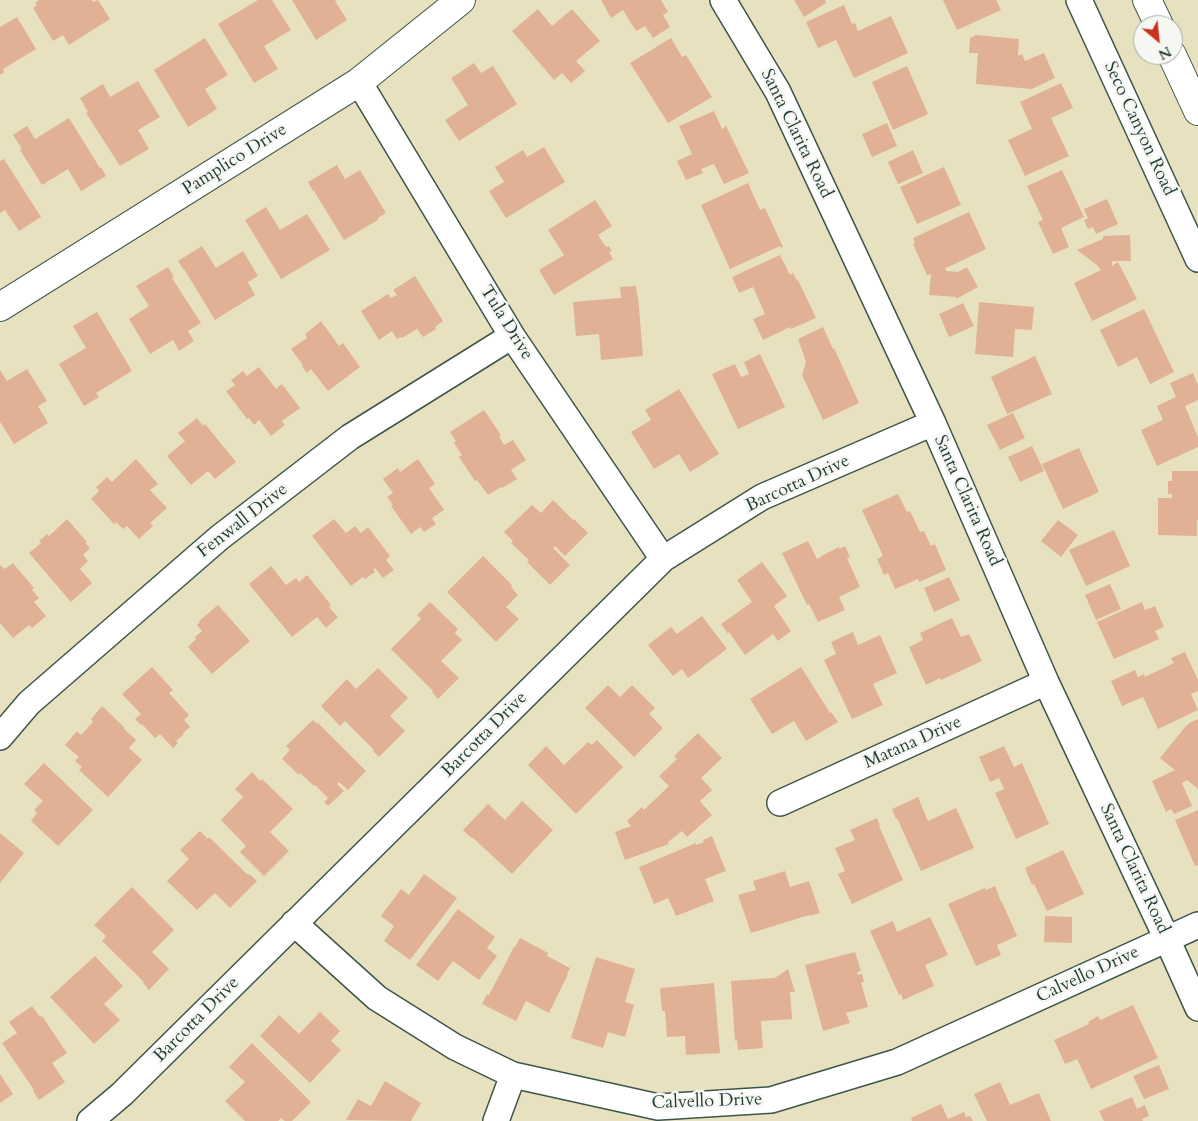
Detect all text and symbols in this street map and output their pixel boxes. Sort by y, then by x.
north arrow [1133,15,1183,65]
text: N [1155,42,1175,64]
street label: Seco Canyon Road [1098,58,1180,200]
street label: Santa Clarita Road [755,66,837,202]
street label: Pamplico Drive [179,119,291,201]
street label: Tula Drive [475,282,537,364]
street label: Santa Clarita Road [928,432,1006,570]
street label: Barcotta Drive [743,451,853,517]
street label: Fenwall Drive [194,479,292,563]
street label: Barcotta Drive [438,688,532,782]
street label: Matana Drive [861,712,965,774]
street label: Santa Clarita Road [1094,801,1174,937]
street label: Calvello Drive [1033,942,1143,1008]
street label: Barcotta Drive [150,973,244,1067]
street label: Calvello Drive [651,1089,763,1115]

